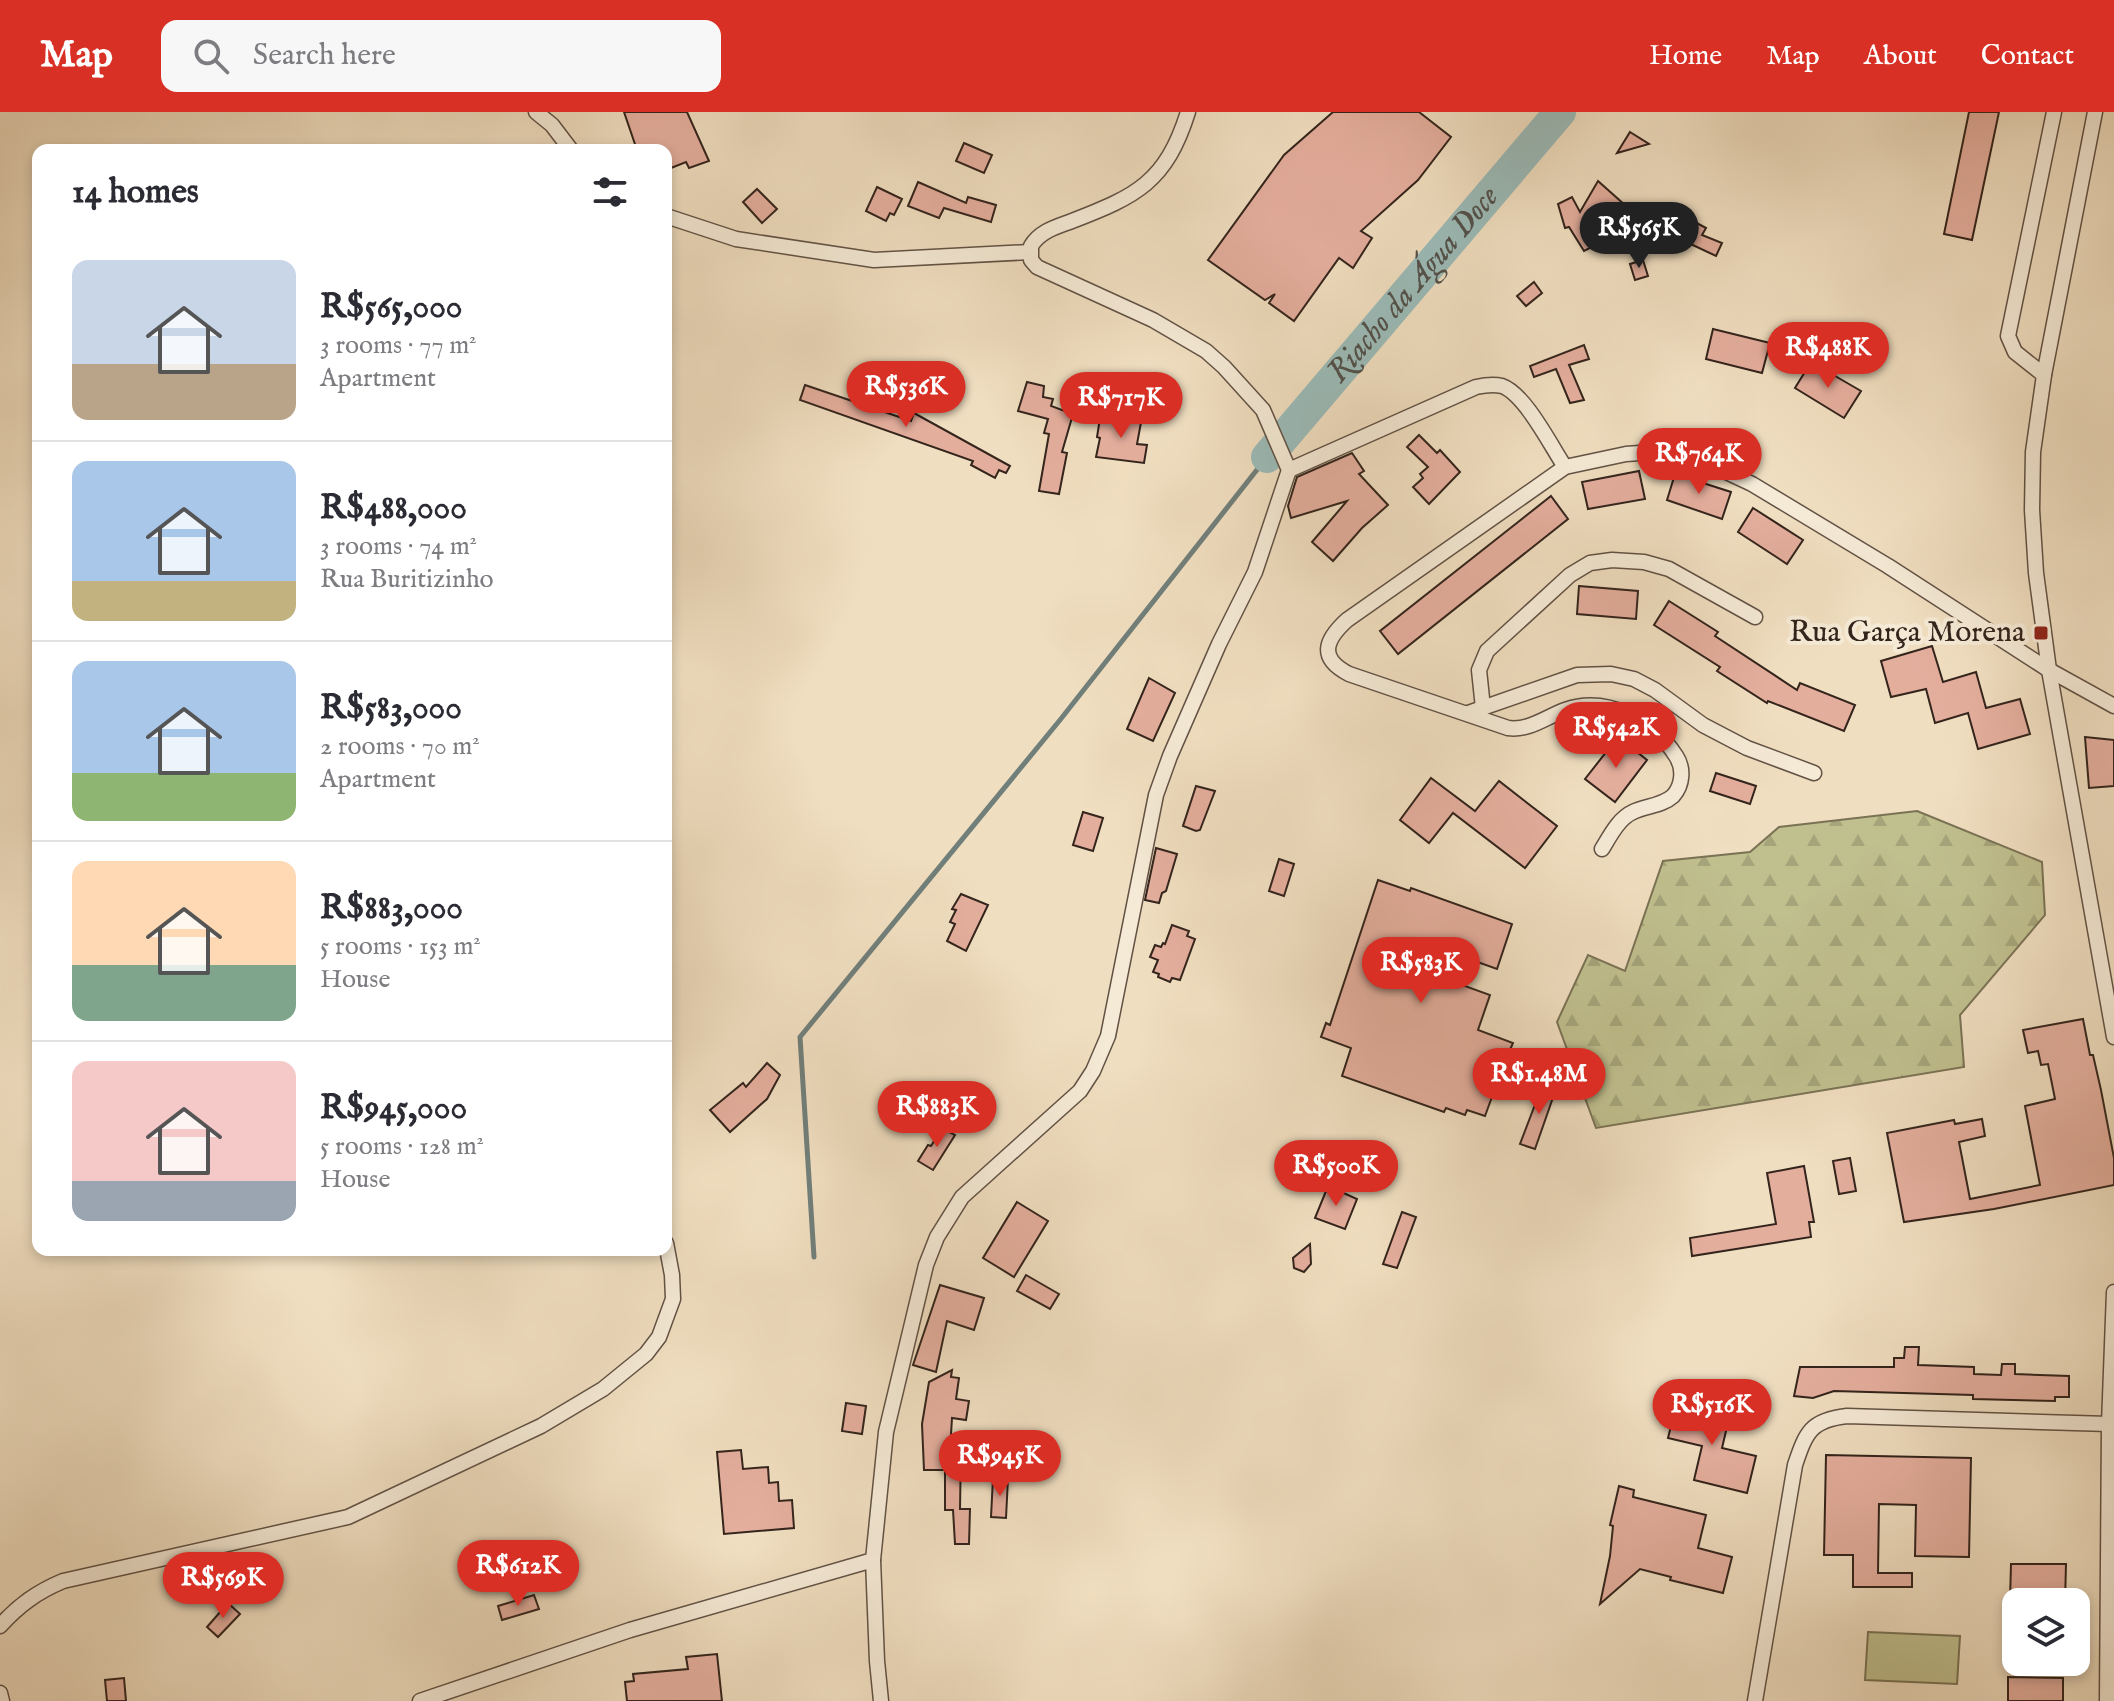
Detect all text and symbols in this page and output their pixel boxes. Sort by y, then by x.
search box [161,20,721,92]
text: Map [40,32,113,80]
icon: search [189,34,233,78]
text: Search here [253,37,396,75]
text: Home [1649,39,1722,74]
text: Map [1766,39,1820,74]
text: About [1864,39,1937,74]
text: Contact [1981,39,2074,74]
icon: filters [588,170,632,214]
text: 14 homes [72,171,199,214]
water label: Riacho da Água Doce [1318,177,1509,392]
pin: R$565K [1574,202,1704,270]
text: R$565K [1598,211,1680,244]
text: R$565,000 [320,286,463,329]
icon: home [136,292,232,388]
pin: R$488K [1763,322,1893,390]
text: 3 rooms · 77 m² [320,329,477,362]
text: R$488K [1785,331,1871,364]
pin: R$536K [841,361,971,429]
text: Apartment [320,362,436,395]
text: R$536K [865,370,947,403]
pin: R$717K [1056,372,1186,440]
text: R$717K [1078,381,1164,414]
pin: R$764K [1634,428,1764,496]
text: R$764K [1655,437,1743,470]
text: R$488,000 [320,487,467,530]
icon: home [136,493,232,589]
text: 3 rooms · 74 m² [320,530,477,563]
text: Rua Buritizinho [320,563,494,596]
place label: Rua Garça Morena [1789,614,2025,652]
marker: Rua Garça Morena [2032,624,2050,642]
text: R$583,000 [320,687,462,730]
icon: home [136,693,232,789]
pin: R$542K [1551,702,1681,770]
text: R$542K [1572,711,1660,744]
text: 2 rooms · 70 m² [320,730,480,763]
text: Apartment [320,763,436,796]
text: R$883,000 [320,887,463,930]
icon: home [136,893,232,989]
text: 5 rooms · 153 m² [320,930,481,963]
pin: R$583K [1356,937,1486,1005]
text: R$583K [1380,946,1462,979]
text: House [320,963,390,996]
pin: R$1.48M [1465,1048,1613,1116]
text: R$1.48M [1491,1057,1587,1090]
pin: R$883K [872,1081,1002,1149]
text: R$945,000 [320,1087,467,1130]
text: R$883K [896,1090,978,1123]
icon: home [136,1093,232,1189]
text: 5 rooms · 128 m² [320,1130,484,1163]
pin: R$500K [1271,1140,1401,1208]
text: R$500K [1292,1149,1380,1182]
text: House [320,1163,390,1196]
pin: R$516K [1647,1379,1777,1447]
text: R$516K [1671,1388,1753,1421]
pin: R$945K [935,1430,1065,1498]
text: R$945K [957,1439,1043,1472]
pin: R$612K [453,1540,583,1608]
text: R$612K [475,1549,561,1582]
pin: R$569K [158,1552,288,1620]
text: R$569K [181,1561,265,1594]
map controls [2002,1588,2090,1676]
button: layers [2002,1588,2090,1676]

